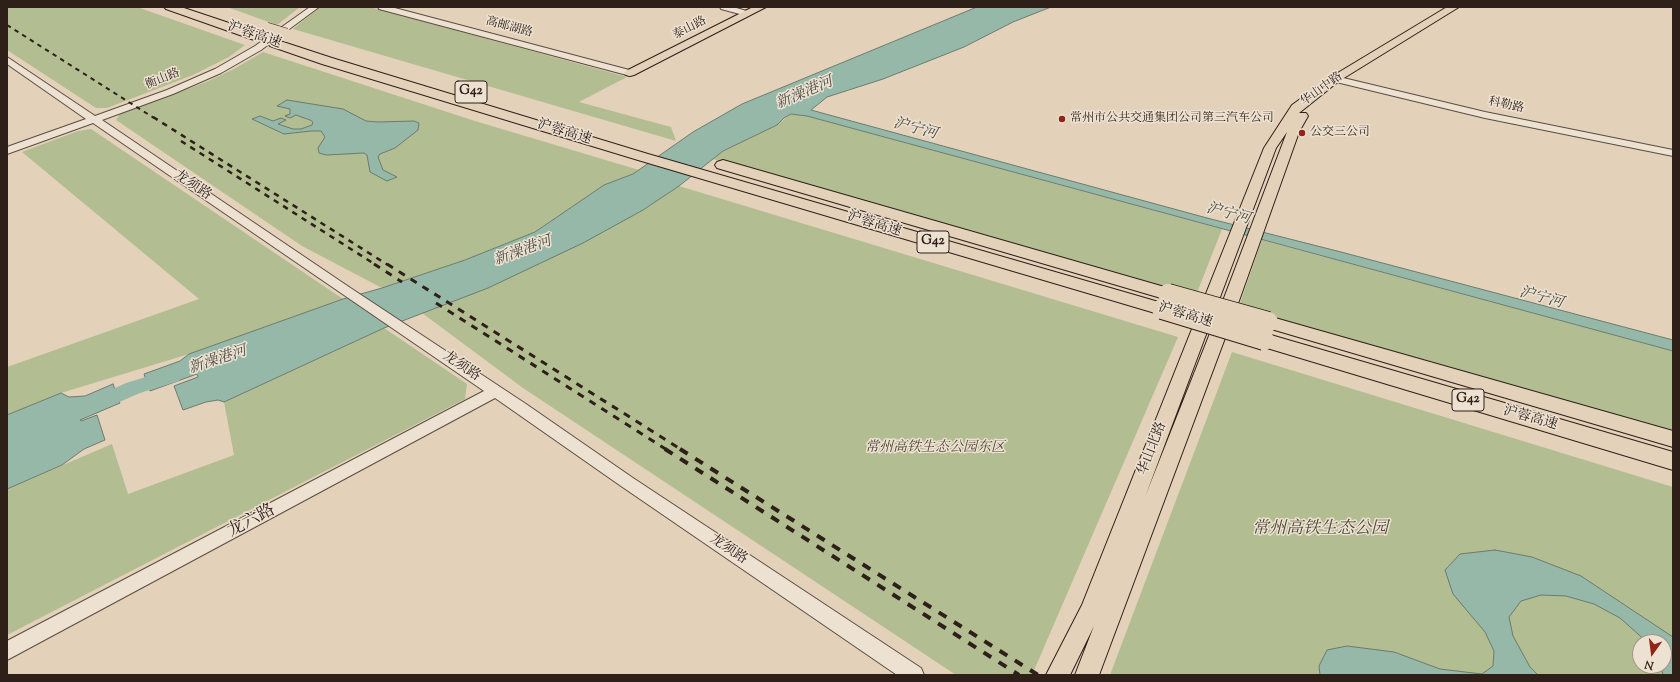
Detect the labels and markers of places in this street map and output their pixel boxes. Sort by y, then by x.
place label: 常州市公共交通集团公司第三汽车公司 [1070,112,1274,126]
marker: 常州市公共交通集团公司第三汽车公司 [1057,114,1067,124]
place label: 公交三公司 [1310,126,1370,140]
marker: 公交三公司 [1297,128,1307,138]

